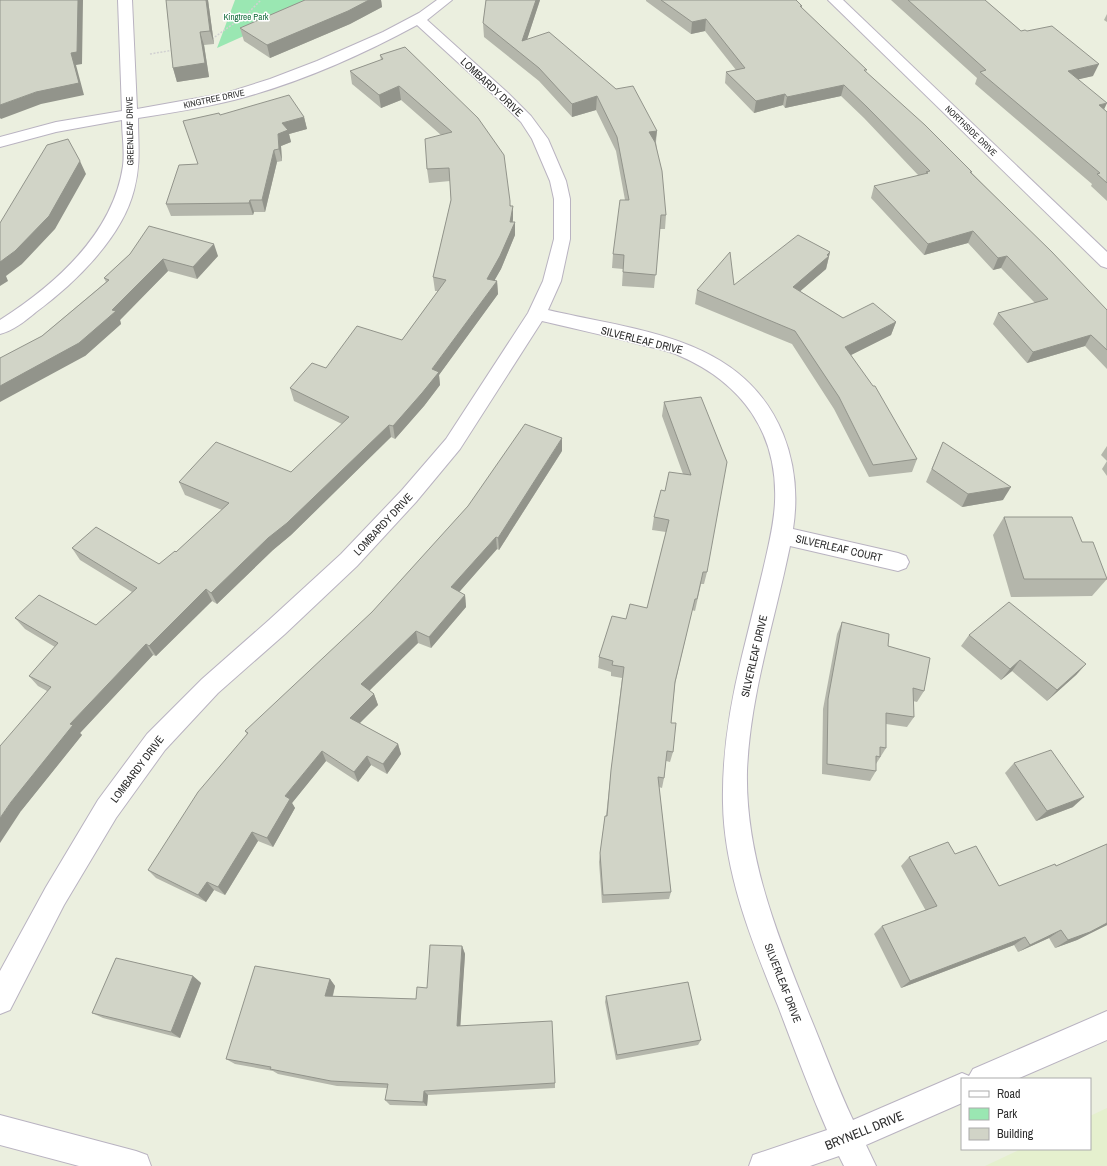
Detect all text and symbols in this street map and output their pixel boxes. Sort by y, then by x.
park label: Kingtree Park [223,11,269,23]
street label: LOMBARDY DRIVE [458,54,526,120]
street label: KINGTREE DRIVE [182,87,246,111]
street label: GREENLEAF DRIVE [123,96,137,166]
street label: NORTHSIDE DRIVE [942,103,1000,159]
street label: SILVERLEAF DRIVE [600,323,684,357]
street label: LOMBARDY DRIVE [350,490,416,558]
street label: SILVERLEAF COURT [794,531,884,565]
street label: SILVERLEAF DRIVE [738,613,770,699]
street label: LOMBARDY DRIVE [107,733,167,805]
street label: SILVERLEAF DRIVE [761,941,805,1025]
legend [961,1078,1091,1150]
text: Road [997,1086,1021,1102]
text: Park [997,1106,1017,1122]
street label: BRYNELL DRIVE [822,1107,906,1154]
text: Building [997,1126,1034,1142]

